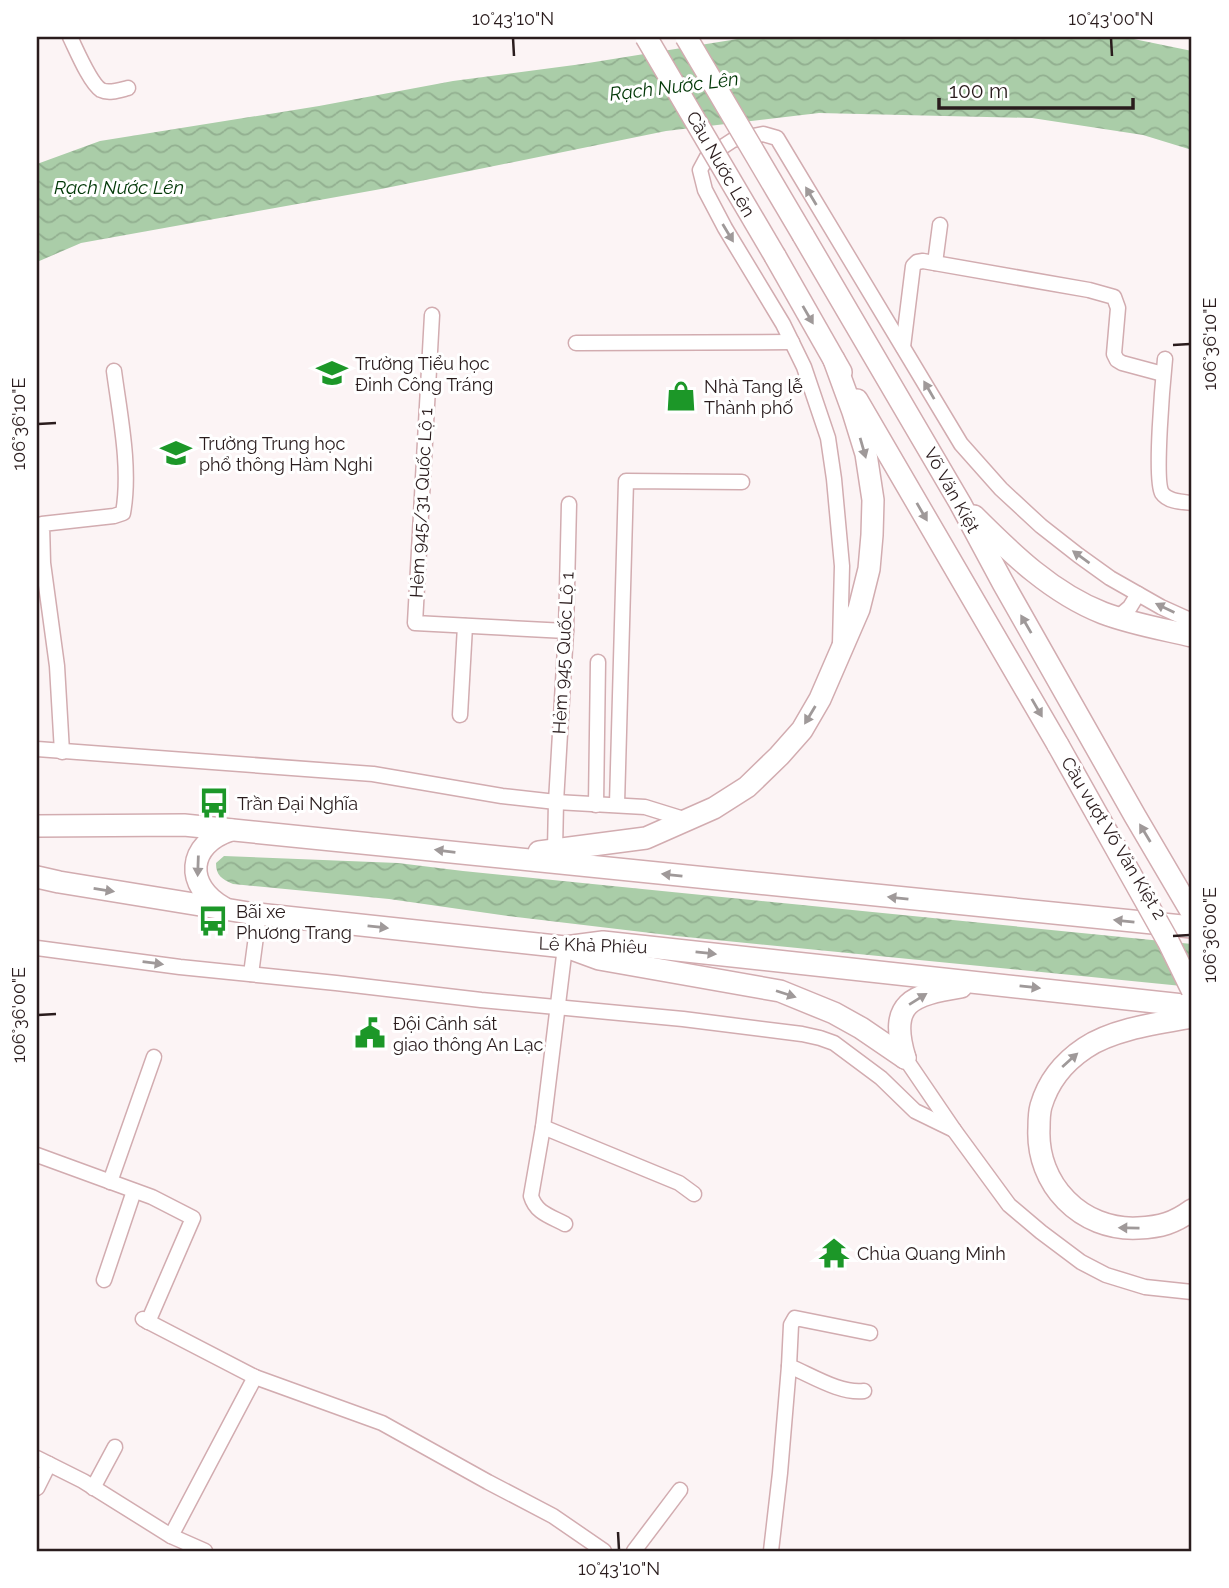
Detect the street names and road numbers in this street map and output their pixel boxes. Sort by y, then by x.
street label: Cầu Nước Lên [682,107,760,221]
street label: Hẻm 945/31 Quốc Lộ 1 [406,407,436,599]
street label: Võ Văn Kiệt [920,444,984,536]
street label: Hẻm 945 Quốc Lộ 1 [548,571,578,735]
street label: Cầu vượt Võ Văn Kiệt 2 [1057,753,1171,923]
street label: Lê Khả Phiêu [538,933,648,957]

